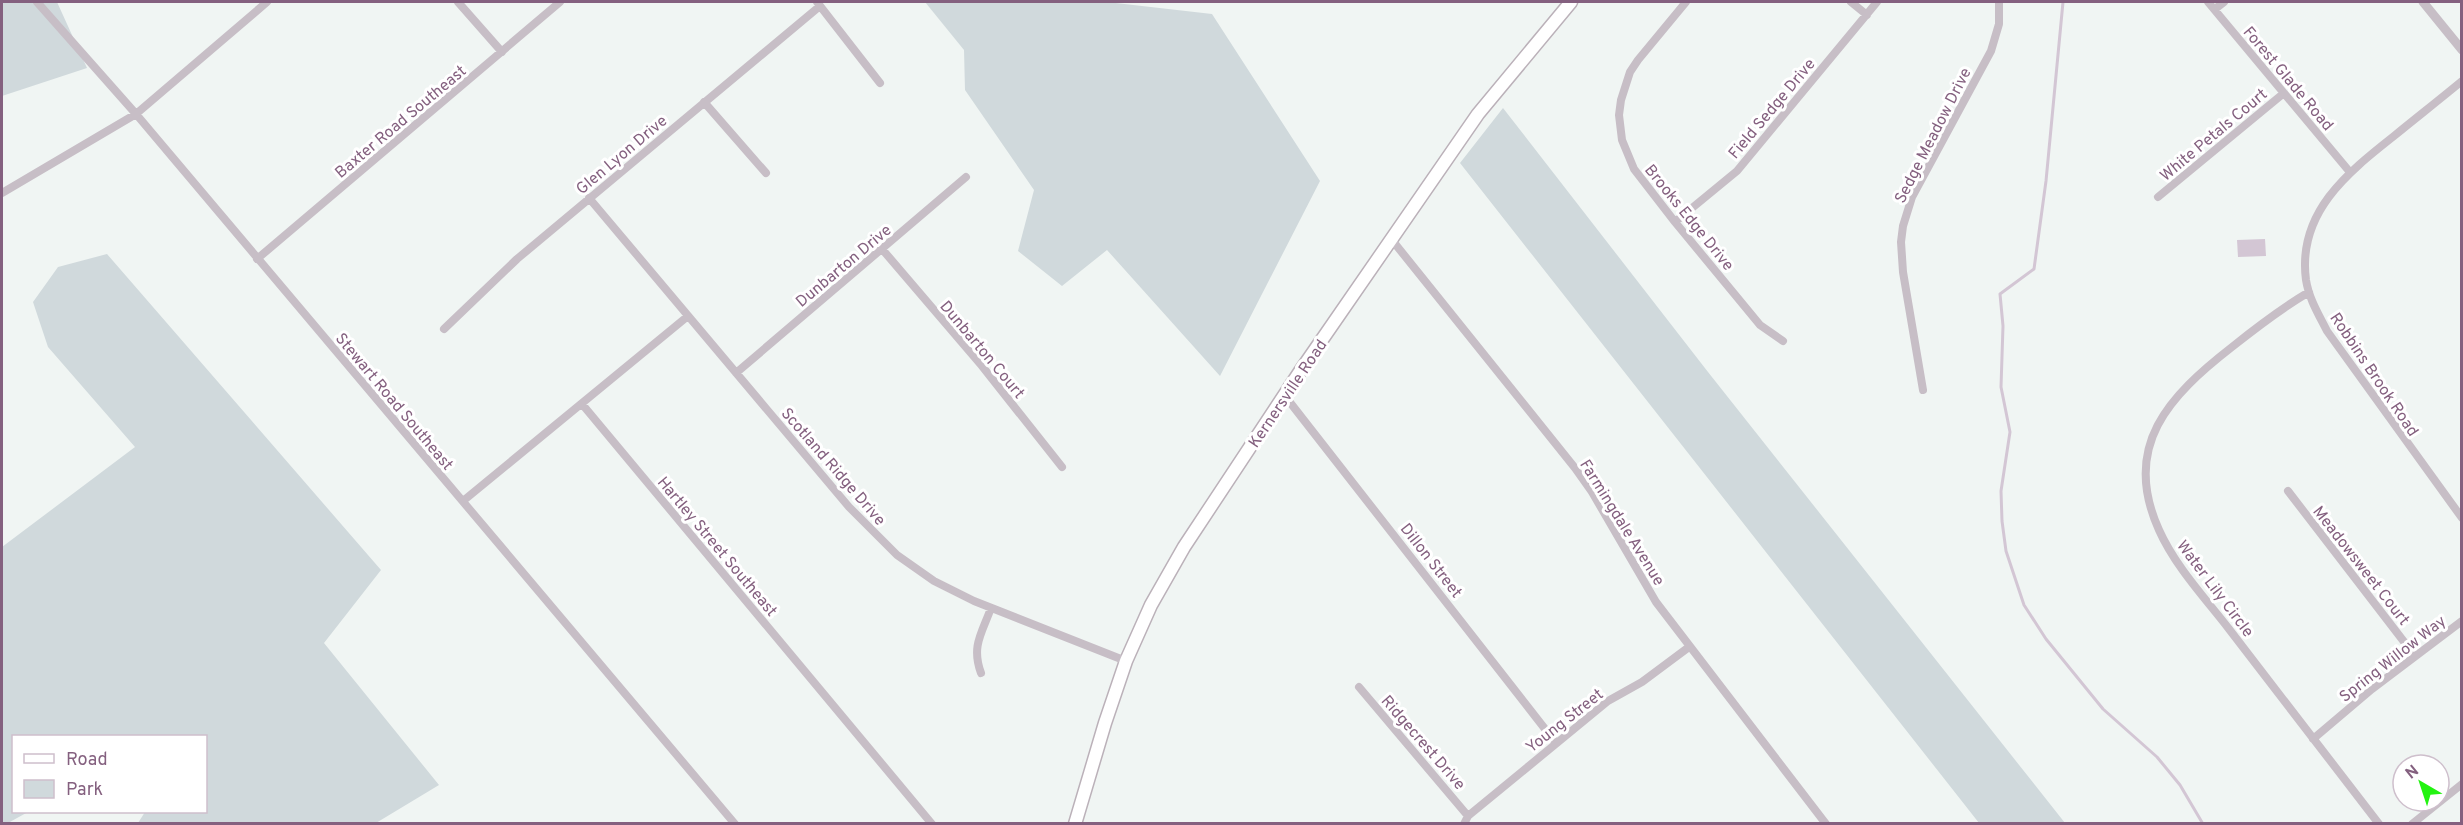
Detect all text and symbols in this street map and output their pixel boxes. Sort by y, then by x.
street label: Forest Glade Road [2238,23,2337,136]
street label: Field Sedge Drive [1725,55,1820,164]
street label: Baxter Road Southeast [332,62,471,183]
street label: Sedge Meadow Drive [1891,65,1977,207]
street label: White Petals Court [2156,85,2272,186]
street label: Glen Lyon Drive [573,112,672,199]
street label: Brooks Edge Drive [1639,161,1737,275]
street label: Dunbarton Drive [792,221,896,312]
street label: Dunbarton Court [935,297,1028,403]
street label: Robbins Brook Road [2324,309,2422,441]
street label: Stewart Road Southeast [330,329,457,475]
street label: Kernersville Road [1245,336,1332,452]
street label: Scotland Ridge Drive [776,404,889,530]
street label: Farmingdale Avenue [1574,456,1668,590]
street label: Hartley Street Southeast [652,473,781,621]
street label: Meadowsweet Court [2308,503,2413,630]
street label: Dillon Street [1395,520,1466,602]
street label: Water Lily Circle [2171,537,2257,642]
street label: Spring Willow Way [2336,612,2451,707]
street label: Young Street [1522,685,1608,758]
street label: Ridgecrest Drive [1376,692,1469,795]
legend [12,735,207,813]
text: Road [66,749,108,772]
north arrow [2391,753,2451,813]
text: N [2402,762,2424,784]
text: Park [66,779,103,802]

